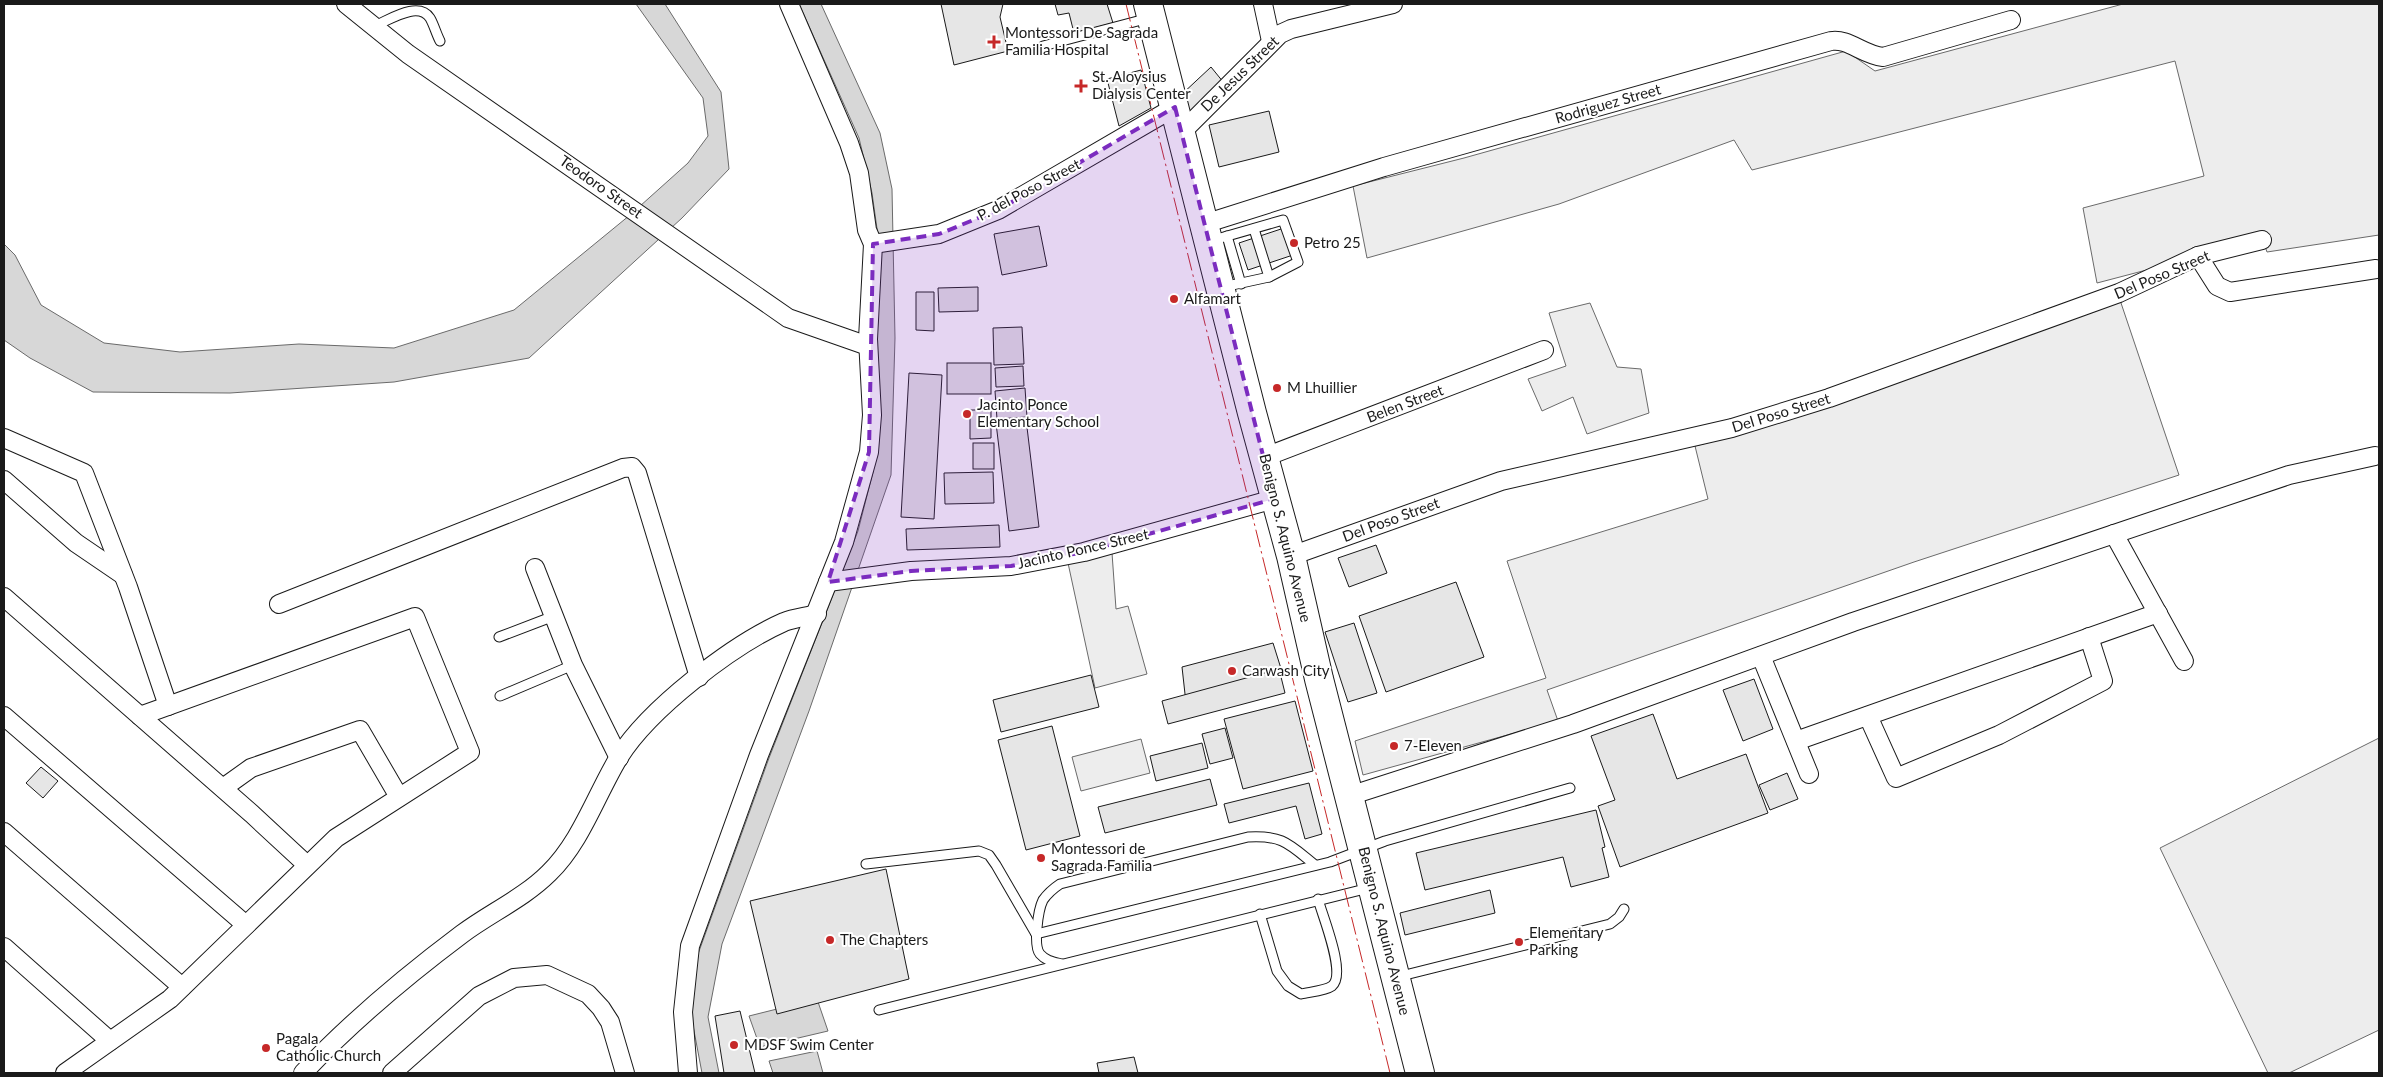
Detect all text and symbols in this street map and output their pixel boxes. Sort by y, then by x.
place label: Montessori De Sagrada Familia Hospital [1005,23,1158,58]
street label: De Jesus Street [1197,31,1282,115]
marker: Montessori De Sagrada Familia Hospital [987,35,1001,49]
place label: St. Aloysius Dialysis Center [1092,67,1191,102]
marker: St. Aloysius Dialysis Center [1074,79,1088,93]
street label: Rodriguez Street [1553,79,1663,127]
street label: Teodoro Street [557,151,647,222]
street label: P. del Poso Street [974,154,1084,224]
place label: Petro 25 [1304,233,1361,251]
marker: Petro 25 [1288,237,1300,249]
street label: Del Poso Street [2111,246,2213,302]
place label: Alfamart [1184,289,1242,307]
marker: Alfamart [1168,293,1180,305]
place label: M Lhuillier [1287,378,1357,396]
street label: Belen Street [1364,380,1446,426]
marker: M Lhuillier [1271,382,1283,394]
street label: Del Poso Street [1729,388,1833,436]
place label: Jacinto Ponce Elementary School [977,395,1099,430]
marker: Jacinto Ponce Elementary School [961,408,973,420]
street label: Benigno S. Aquino Avenue [1256,452,1316,624]
street label: Del Poso Street [1340,493,1442,545]
street label: Jacinto Ponce Street [1015,524,1151,572]
place label: Carwash City [1242,661,1330,679]
marker: Carwash City [1226,665,1238,677]
place label: 7-Eleven [1404,736,1462,754]
marker: 7-Eleven [1388,740,1400,752]
place label: Montessori de Sagrada Familia [1051,839,1152,874]
street label: Benigno S. Aquino Avenue [1355,845,1415,1017]
marker: Montessori de Sagrada Familia [1035,852,1047,864]
place label: Elementary Parking [1529,923,1604,958]
place label: The Chapters [840,930,928,948]
marker: The Chapters [824,934,836,946]
marker: Elementary Parking [1513,936,1525,948]
place label: Pagala Catholic Church [276,1029,381,1064]
place label: MDSF Swim Center [744,1035,874,1053]
marker: MDSF Swim Center [728,1039,740,1051]
marker: Pagala Catholic Church [260,1042,272,1054]

